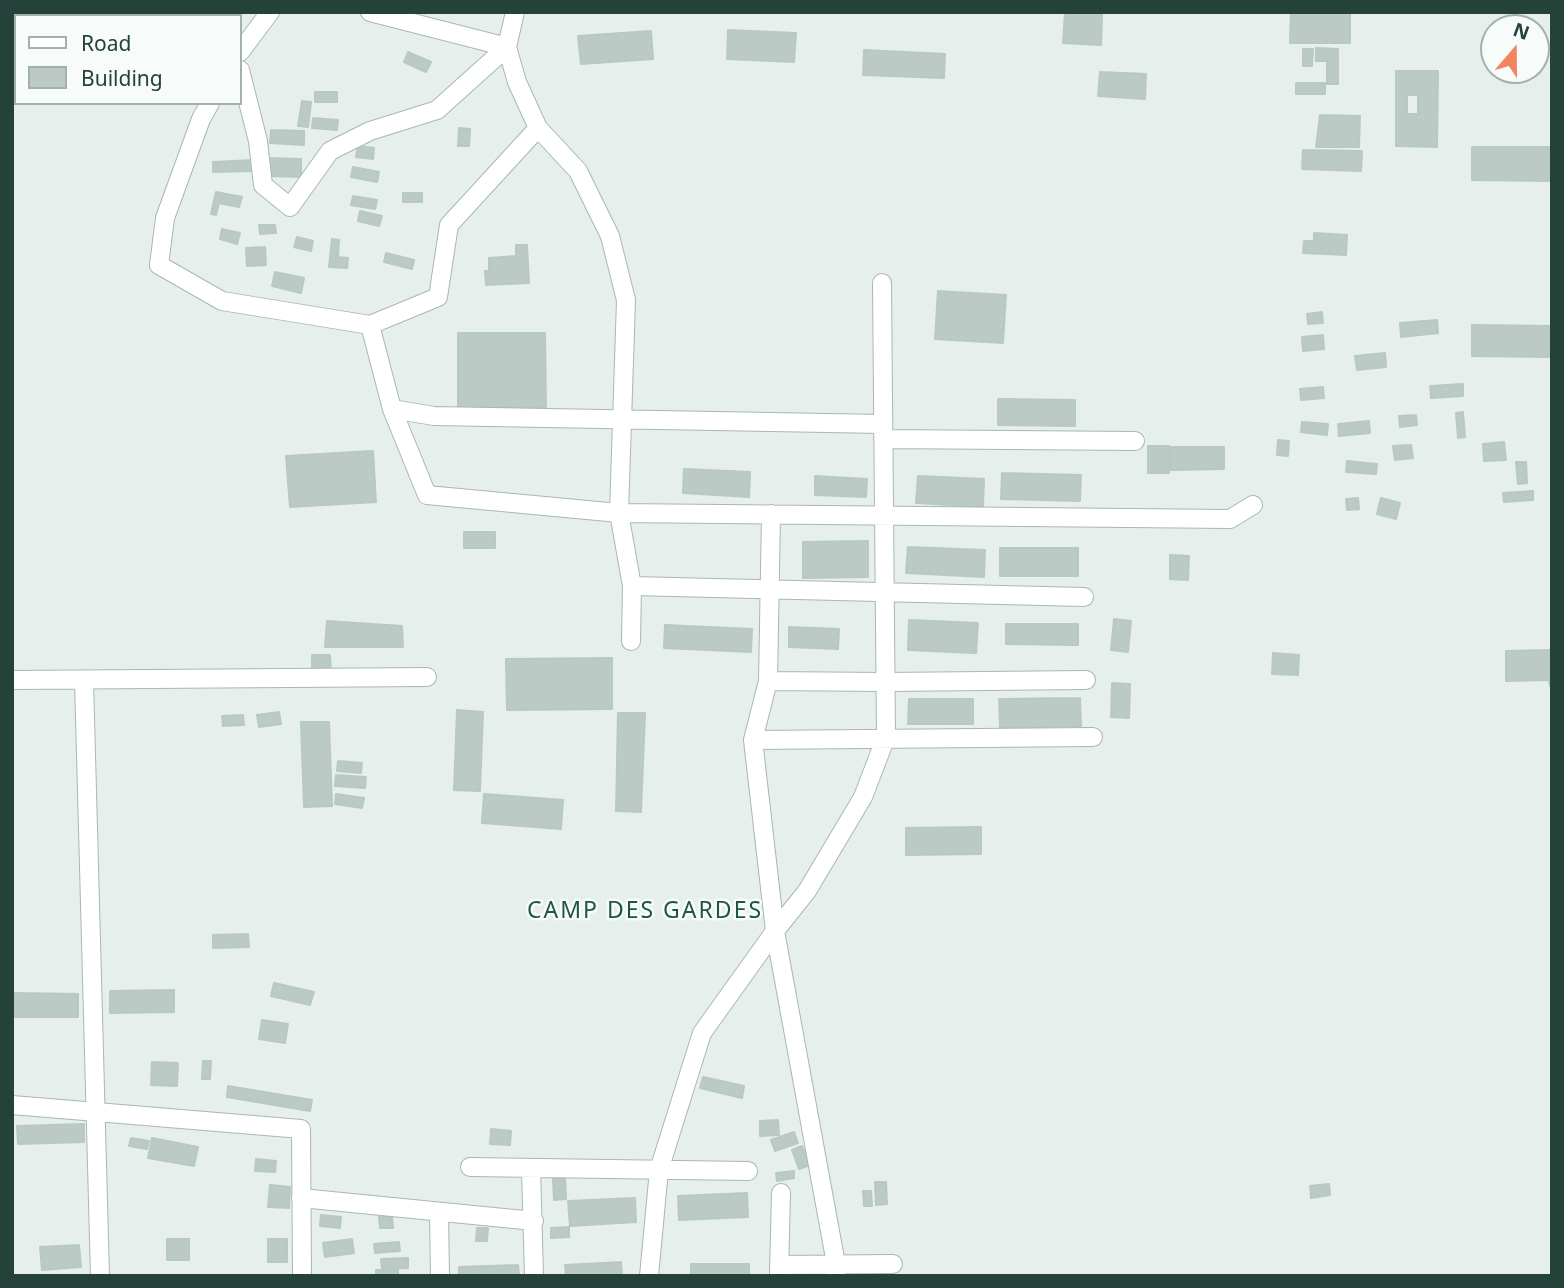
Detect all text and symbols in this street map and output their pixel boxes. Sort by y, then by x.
legend [14,14,242,105]
north arrow [1480,14,1550,84]
text: N [1510,16,1533,46]
text: Road [81,29,131,57]
text: Building [81,64,163,92]
district label: CAMP DES GARDES [529,897,761,925]

